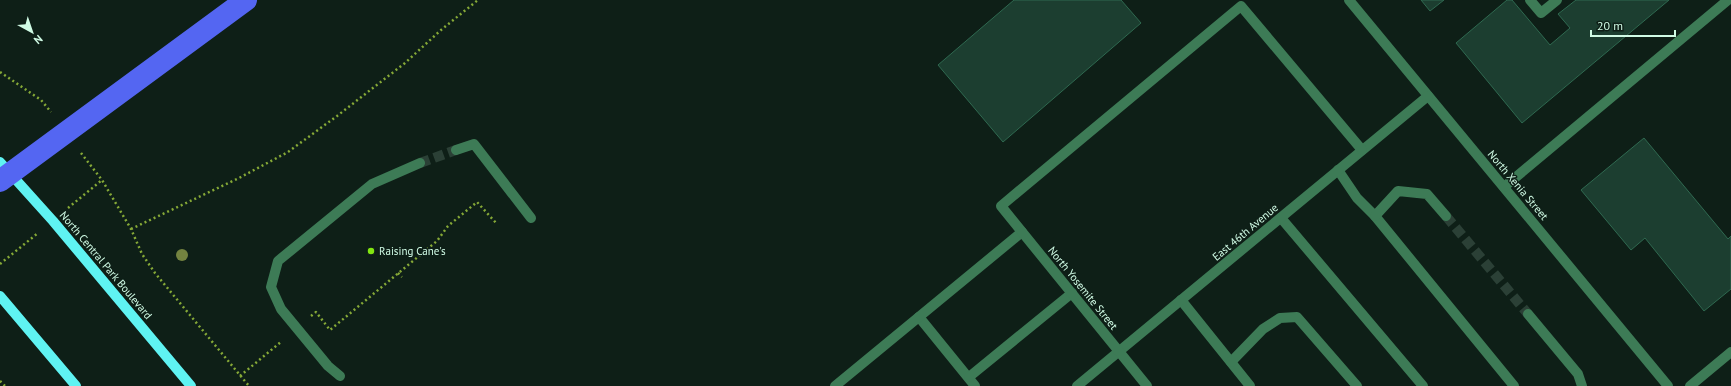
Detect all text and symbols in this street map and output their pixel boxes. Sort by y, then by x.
north arrow [12,12,52,52]
scale bar [1591,12,1675,38]
text: 20 m [1597,18,1623,33]
text: N [31,32,46,47]
street label: North Xenia Street [1485,147,1552,223]
street label: East 46th Avenue [1209,200,1281,264]
street label: North Central Park Boulevard [57,208,155,322]
place label: Raising Cane's [379,244,446,258]
street label: North Yosemite Street [1045,244,1121,333]
marker: Raising Cane's [366,246,376,256]

